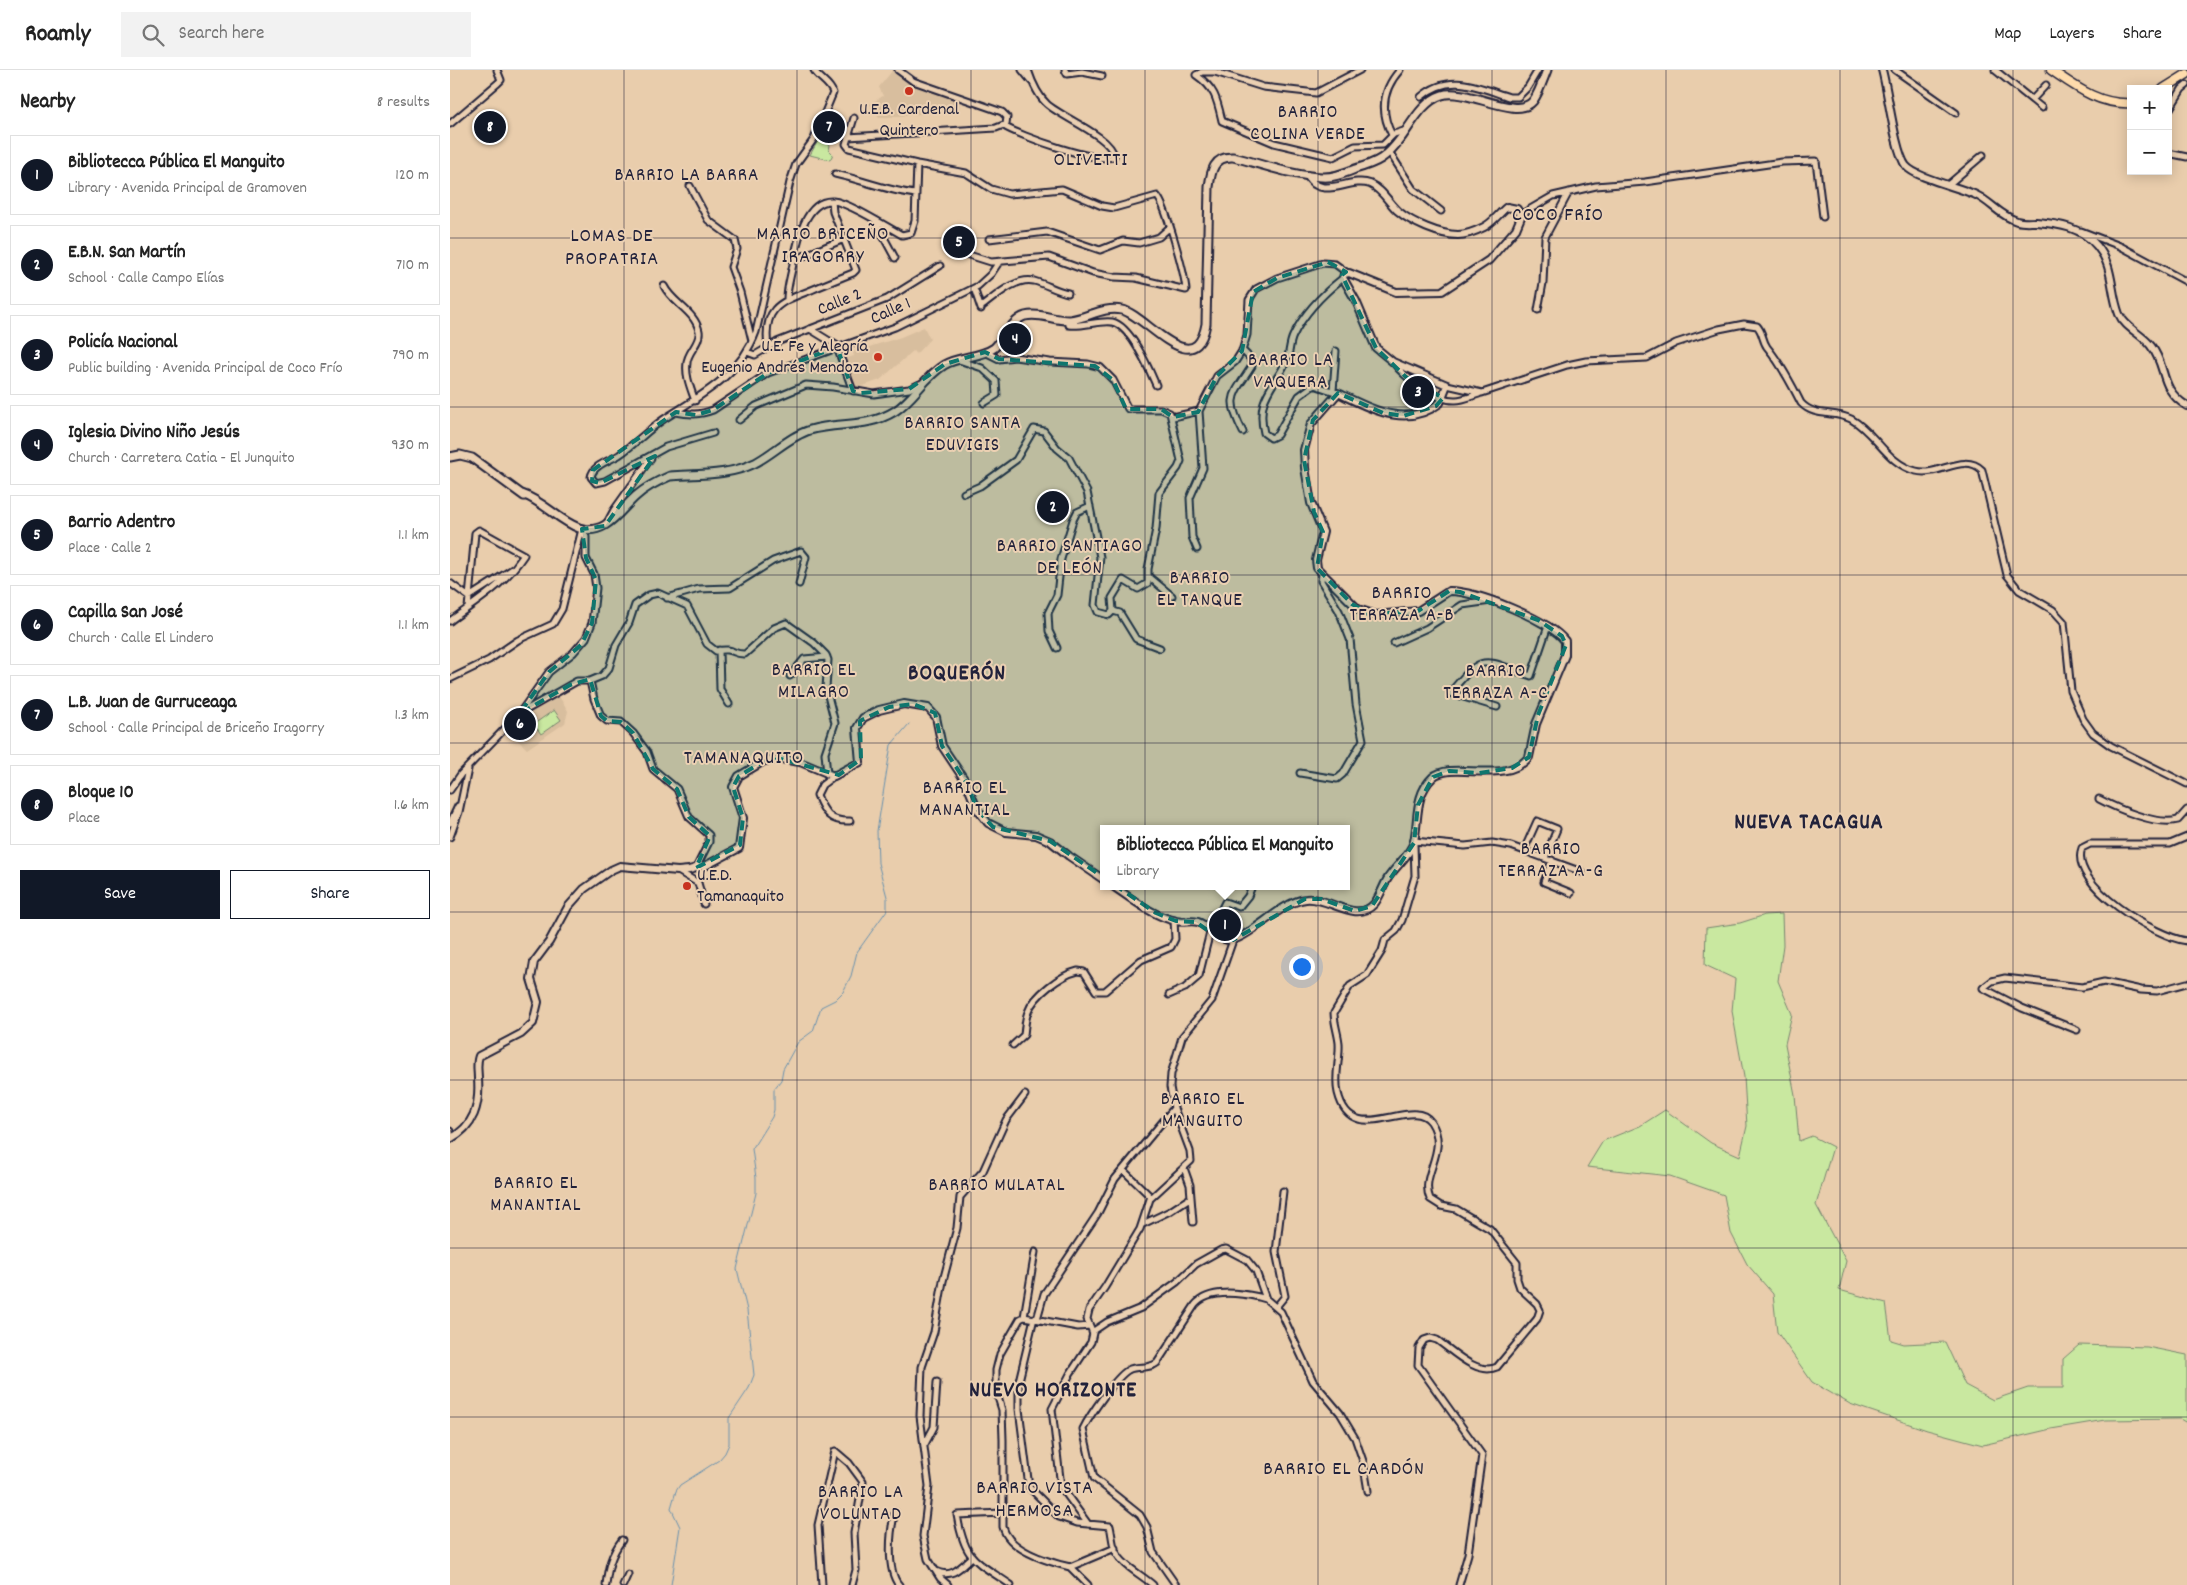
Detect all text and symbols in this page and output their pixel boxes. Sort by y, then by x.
search box [121,12,471,57]
text: Roamly [25,18,91,52]
icon: search [139,21,167,49]
text: Search here [179,21,264,48]
text: Map [1994,22,2021,47]
text: Layers [2049,22,2095,47]
text: Share [2123,22,2162,47]
marker: U.E.B. Cardenal Quintero [903,85,915,97]
map controls [2127,85,2172,175]
button: + [2127,85,2172,130]
text: Nearby [20,88,75,118]
text: 8 results [377,91,430,114]
place label: U.E.B. Cardenal Quintero [859,98,960,144]
district label: BARRIO COLINA VERDE [1250,100,1366,149]
pin: 8 [474,108,506,146]
pin: 7 [813,108,845,146]
button: − [2127,130,2172,175]
district label: OLIVETTI [1054,147,1128,175]
text: Bibliotecca Pública El Manguito [68,150,285,177]
district label: BARRIO LA BARRA [615,163,759,190]
text: 1 [35,164,39,187]
text: 120 m [395,164,429,187]
text: Library · Avenida Principal de Gramoven [68,177,307,200]
district label: COCO FRÍO [1512,202,1604,230]
district label: MARIO BRICEÑO IRAGORRY [757,221,889,272]
district label: LOMAS DE PROPATRIA [565,223,659,274]
pin: 5 [943,223,975,261]
text: E.B.N. San Martín [68,240,186,267]
text: 2 [34,254,41,277]
text: 710 m [396,254,429,277]
text: School · Calle Campo Elías [68,267,224,290]
street label: Calle 2 [814,283,866,323]
street label: Calle 1 [867,292,915,332]
pin: 4 [999,320,1031,358]
text: Policía Nacional [68,330,178,357]
place label: U.E. Fe y Alegría Eugenio Andrés Mendoza [701,335,869,381]
text: 3 [33,344,41,367]
text: 790 m [392,344,429,367]
district label: BARRIO LA VAQUERA [1248,348,1334,397]
marker: U.E. Fe y Alegría Eugenio Andrés Mendoza [872,351,884,363]
text: Public building · Avenida Principal de Coco Frío [68,357,343,380]
pin: 3 [1402,373,1434,411]
district label: BARRIO SANTA EDUVIGIS [904,411,1022,460]
text: Iglesia Divino Niño Jesús [68,420,240,447]
text: 4 [34,434,40,457]
text: 930 m [391,434,429,457]
text: Church · Carretera Catia - El Junquito [68,447,295,470]
pin: 2 [1037,488,1069,526]
text: Barrio Adentro [68,510,175,537]
text: 5 [33,524,41,547]
text: 1.1 km [398,524,429,547]
district label: BARRIO SANTIAGO DE LEÓN [997,534,1143,583]
text: Place · Calle 2 [68,537,152,560]
district label: BARRIO EL TANQUE [1157,566,1243,615]
district label: BARRIO TERRAZA A-B [1349,581,1455,630]
text: Capilla San José [68,600,183,627]
text: 6 [33,614,41,637]
text: 1.1 km [398,614,429,637]
text: Church · Calle El Lindero [68,627,214,650]
district label: BARRIO EL MILAGRO [772,658,856,707]
district label: BOQUERÓN [908,659,1006,690]
district label: BARRIO TERRAZA A-C [1443,659,1549,708]
text: L.B. Juan de Gurruceaga [68,690,236,717]
text: 7 [34,704,40,727]
text: 1.3 km [395,704,429,727]
pin: 6 [504,705,536,743]
text: School · Calle Principal de Briceño Iragorry [68,717,324,740]
district label: TAMANAQUITO [684,745,804,773]
district label: BARRIO EL MANANTIAL [919,776,1011,825]
text: Bloque 10 [68,780,134,807]
text: 8 [34,794,40,817]
text: 1.6 km [394,794,429,817]
text: Place [68,807,100,830]
district label: NUEVA TACAGUA [1734,808,1884,839]
popup [1100,825,1350,890]
text: Bibliotecca Pública El Manguito [1117,833,1333,860]
district label: BARRIO TERRAZA A-G [1498,837,1604,886]
text: Library [1117,860,1159,883]
place label: U.E.D. Tamanaquito [697,864,784,910]
button: Save [20,870,220,919]
button: Share [230,870,430,919]
marker: U.E.D. Tamanaquito [681,880,693,892]
pin: 1 [1209,906,1241,944]
your location [1289,954,1315,980]
district label: BARRIO EL MANGUITO [1161,1087,1245,1136]
district label: BARRIO EL MANANTIAL [490,1171,582,1220]
district label: BARRIO MULATAL [928,1173,1066,1200]
district label: NUEVO HORIZONTE [969,1376,1137,1407]
district label: BARRIO EL CARDÓN [1263,1456,1425,1484]
district label: BARRIO VISTA HERMOSA [976,1475,1094,1526]
district label: BARRIO LA VOLUNTAD [818,1480,904,1529]

